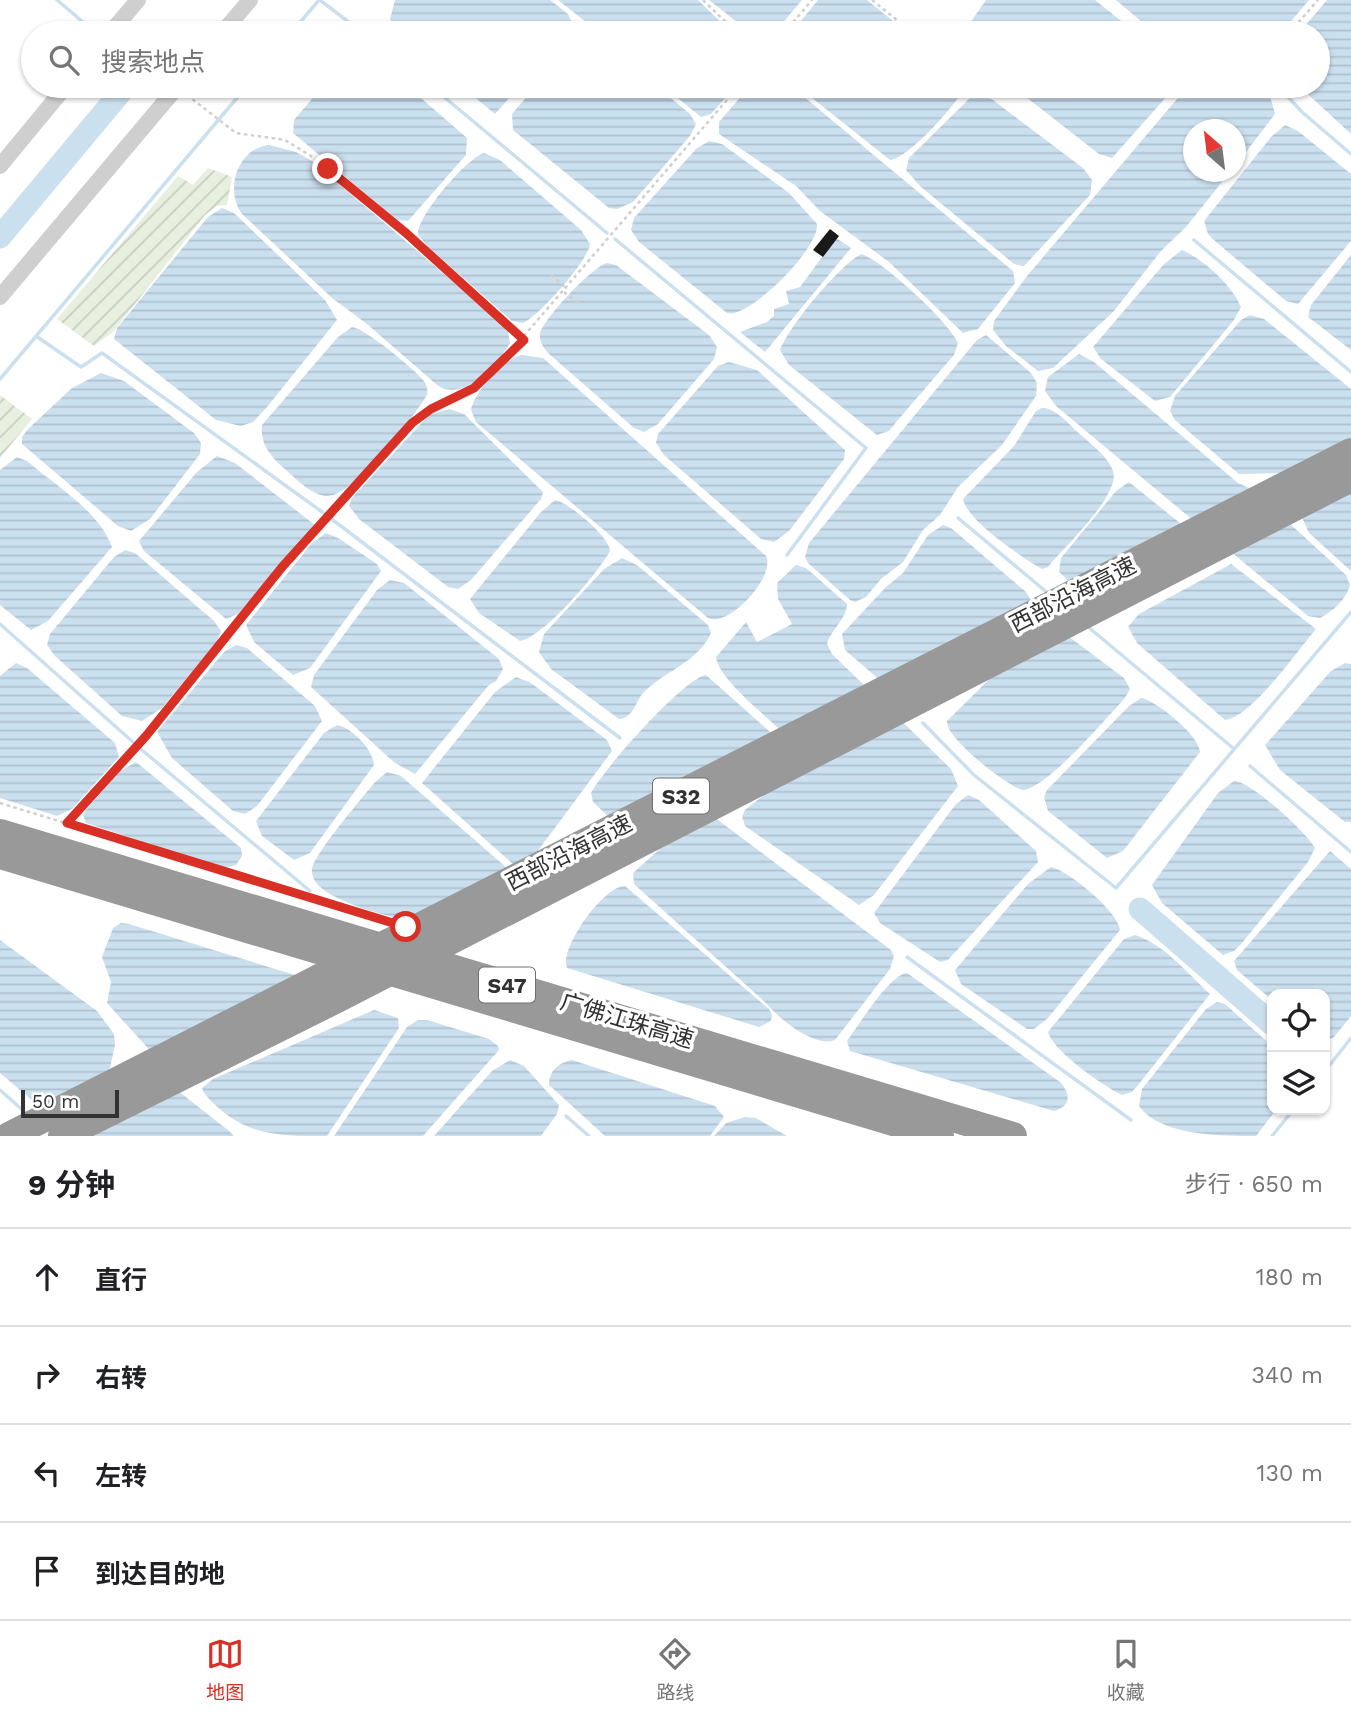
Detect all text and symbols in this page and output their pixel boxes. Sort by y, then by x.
search box [21,21,1330,98]
icon: search [45,41,83,79]
text: 搜索地点 [101,47,205,77]
north arrow [1183,119,1246,182]
route end [312,153,343,184]
street label: 西部沿海高速 [1005,552,1141,638]
road number: S32 [653,778,709,814]
street label: 西部沿海高速 [501,810,637,896]
route start [390,911,421,942]
road number: S47 [479,968,535,1002]
street label: 广佛江珠高速 [557,988,697,1054]
map controls [1267,989,1330,1115]
button: locate [1267,989,1330,1052]
button: layers [1267,1052,1330,1115]
scale bar [21,1087,119,1119]
text: 50 m [32,1090,79,1113]
text: 9 分钟 [28,1167,115,1202]
text: 步行 · 650 m [1185,1171,1323,1198]
icon: ahead [28,1258,66,1296]
text: 180 m [1256,1264,1323,1291]
text: 直行 [95,1265,147,1295]
icon: right [28,1356,66,1394]
text: 340 m [1251,1362,1323,1389]
text: 右转 [95,1363,147,1393]
icon: left [28,1454,66,1492]
text: 130 m [1257,1460,1323,1487]
text: 左转 [95,1461,147,1491]
icon: arrive [28,1552,66,1590]
text: 到达目的地 [95,1559,225,1589]
tab: 地图 [206,1635,244,1704]
tab: 路线 [656,1635,695,1704]
tab: 收藏 [1107,1635,1145,1704]

